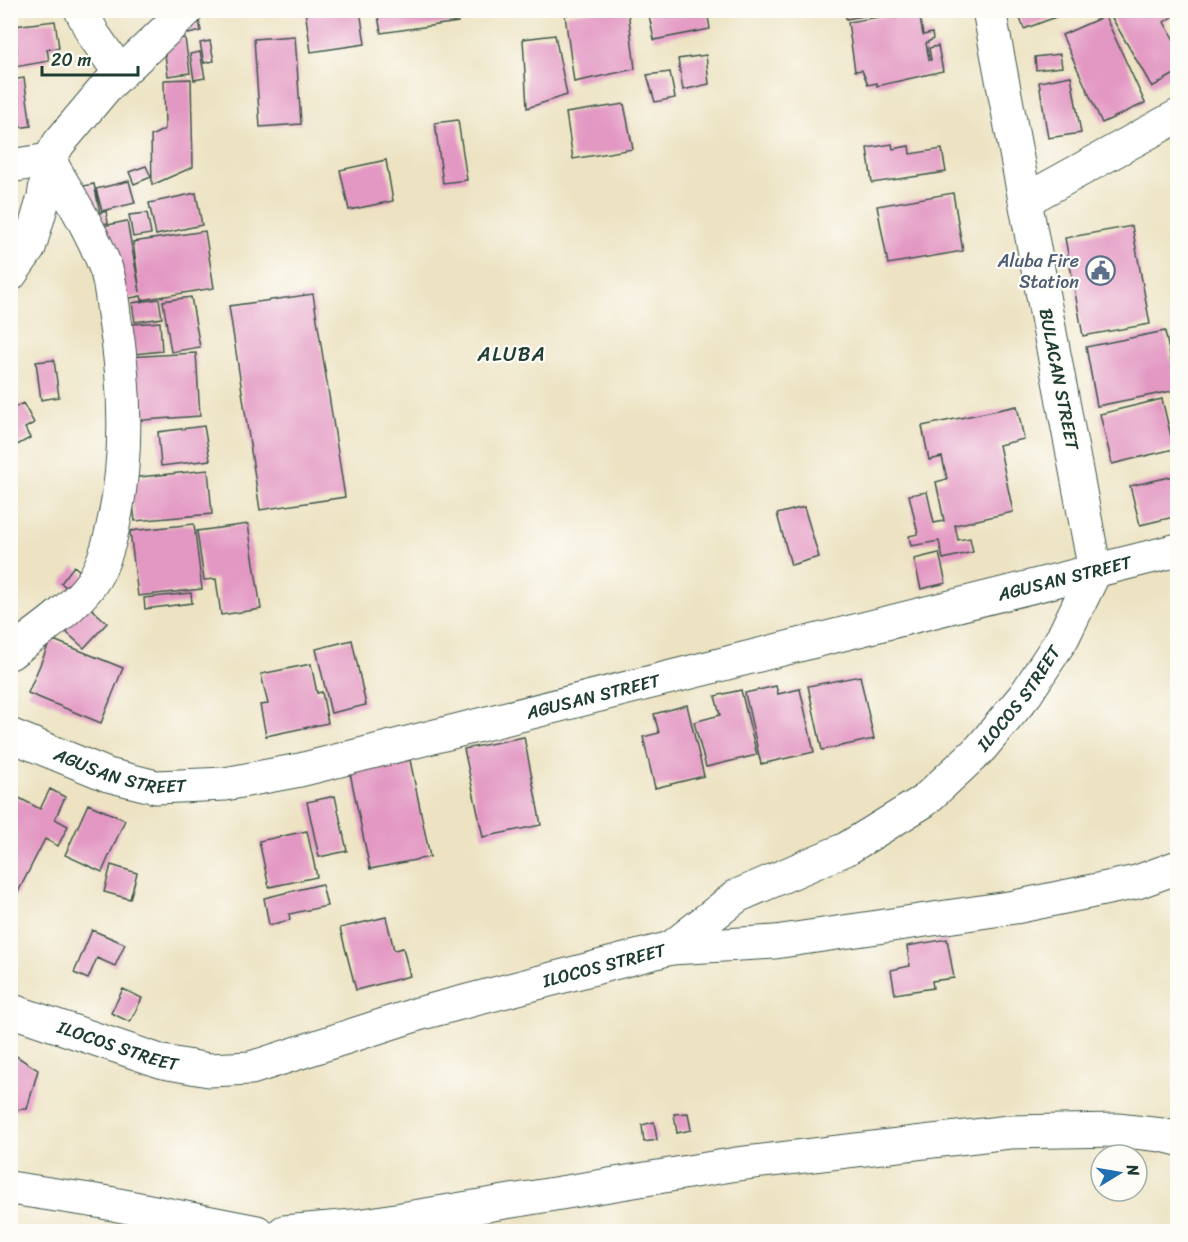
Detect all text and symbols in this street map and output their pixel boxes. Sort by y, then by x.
scale bar [42,39,138,77]
text: 20 m [51,44,91,76]
place label: Aluba Fire Station [997,245,1079,298]
public building icon: Aluba Fire Station [1084,255,1116,287]
street label: BULACAN STREET [1030,305,1089,454]
district label: ALUBA [477,337,546,372]
street label: AGUSAN STREET [993,546,1136,611]
street label: ILOCOS STREET [968,638,1070,759]
street label: AGUSAN STREET [522,664,664,729]
street label: AGUSAN STREET [48,738,188,803]
street label: ILOCOS STREET [538,934,670,997]
street label: ILOCOS STREET [52,1011,182,1081]
north arrow [1089,1143,1149,1203]
text: N [1118,1161,1149,1179]

